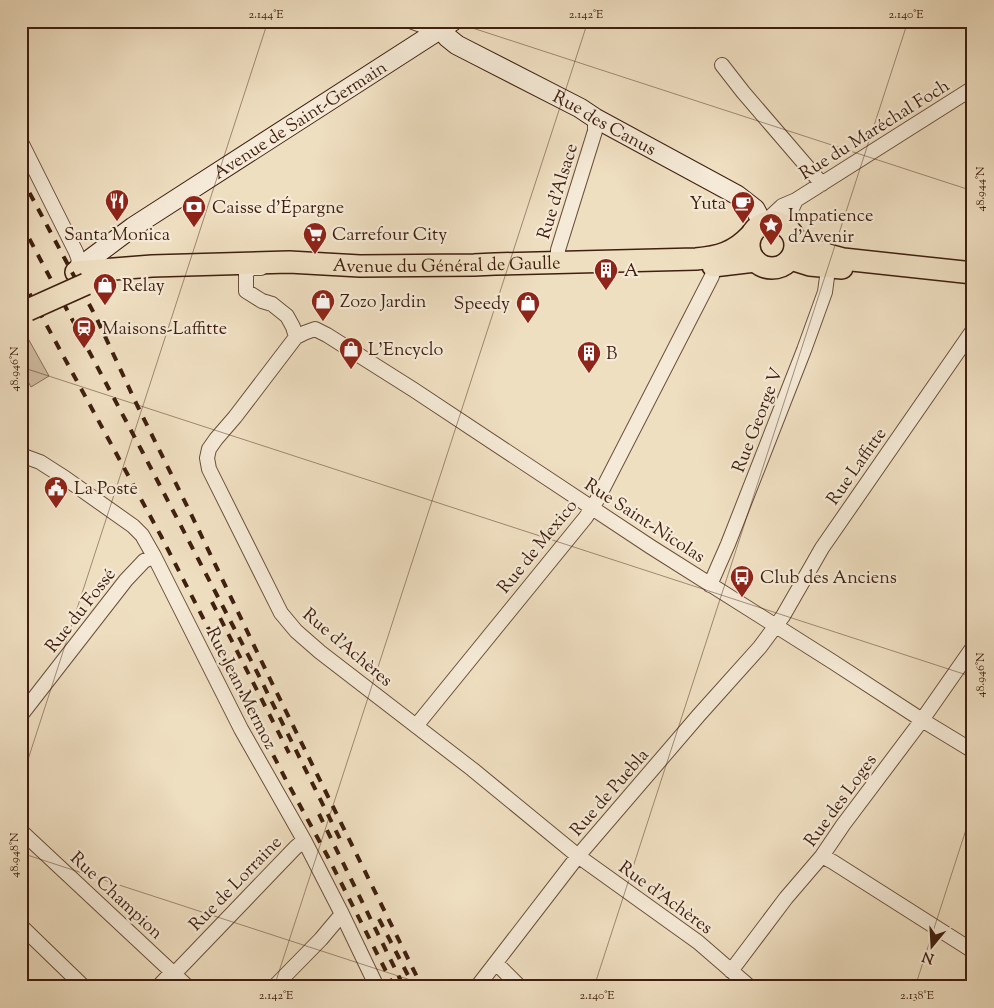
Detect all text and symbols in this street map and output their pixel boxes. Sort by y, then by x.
text: 2.144°E [248,6,284,24]
text: 2.142°E [569,6,604,24]
text: 2.140°E [888,6,924,24]
street label: Avenue de Saint-Germain [209,56,393,187]
street label: Rue du Maréchal Foch [795,74,956,188]
street label: Rue des Canus [548,85,660,164]
street label: Rue d'Alsace [532,140,586,243]
text: 48.944°N [972,166,990,212]
restaurant icon: Santa Monica [104,188,130,222]
cafe icon: Yuta [730,190,756,224]
place label: Yuta [690,192,726,218]
bank icon: Caisse d'Épargne [181,194,207,228]
place label: Caisse d'Épargne [212,196,344,222]
place label: Impatience d'Avenir [788,204,873,251]
place icon: Impatience d'Avenir [758,212,784,246]
supermarket icon: Carrefour City [302,221,328,255]
place label: Santa Monica [64,223,170,249]
place label: Carrefour City [332,223,447,249]
street label: Avenue du Général de Gaulle [332,251,561,281]
building icon: A [593,257,619,291]
place label: A [624,259,639,285]
shop icon: Relay [92,272,118,306]
place label: Relay [122,274,165,300]
shop icon: Zozo Jardin [310,288,336,322]
place label: Zozo Jardin [340,290,427,316]
shop icon: Speedy [515,290,541,324]
place label: Speedy [454,292,510,318]
station icon: Maisons-Laffitte [71,315,97,349]
place label: Maisons-Laffitte [102,317,227,343]
shop icon: L'Encyclo [338,336,364,370]
place label: L'Encyclo [368,338,444,364]
building icon: B [576,340,602,374]
place label: B [606,342,617,368]
text: 48.946°N [6,346,24,392]
street label: Rue George V [727,364,791,477]
street label: Rue Laffitte [821,423,894,511]
street label: Rue Saint-Nicolas [578,473,709,570]
public building icon: La Poste [43,475,69,509]
place label: La Poste [74,477,138,503]
street label: Rue de Mexico [492,494,585,600]
street label: Rue du Fossé [40,563,123,659]
bus stop icon: Club des Anciens [729,564,755,598]
place label: Club des Anciens [760,566,897,592]
street label: Rue d'Achères [296,603,397,694]
street label: Rue Jean Mermoz [198,623,282,755]
text: 48.946°N [972,652,990,698]
street label: Rue de Puebla [565,744,656,843]
street label: Rue des Loges [799,749,884,853]
street label: Rue de Lorraine [184,831,289,938]
text: 48.948°N [6,832,24,878]
street label: Rue Champion [63,847,168,947]
street label: Rue d'Achères [612,856,717,942]
north arrow [906,920,956,970]
text: N [920,945,937,968]
text: 2.142°E [259,987,294,1005]
text: 2.140°E [579,987,615,1005]
text: 2.138°E [900,987,935,1005]

